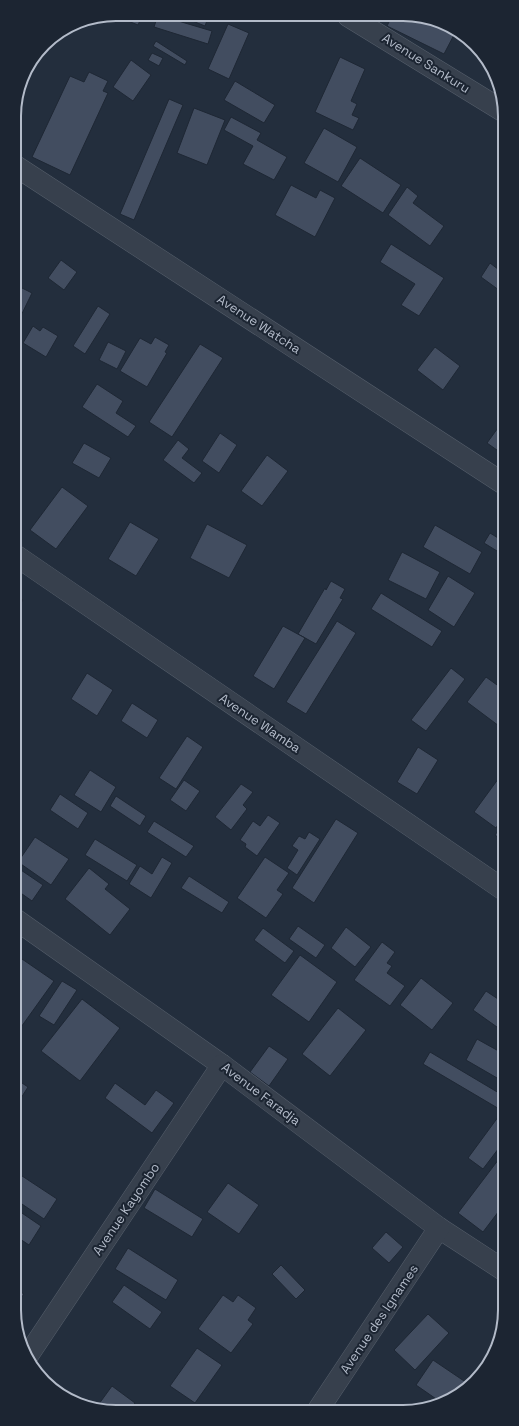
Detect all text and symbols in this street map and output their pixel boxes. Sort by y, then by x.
street label: Avenue Sankuru [379,29,473,97]
street label: Avenue Watcha [214,291,304,358]
street label: Avenue Wamba [216,689,305,757]
street label: Avenue Faradja [218,1059,304,1130]
street label: Avenue Kayombo [89,1159,163,1259]
street label: Avenue des Ignames [336,1261,422,1377]

